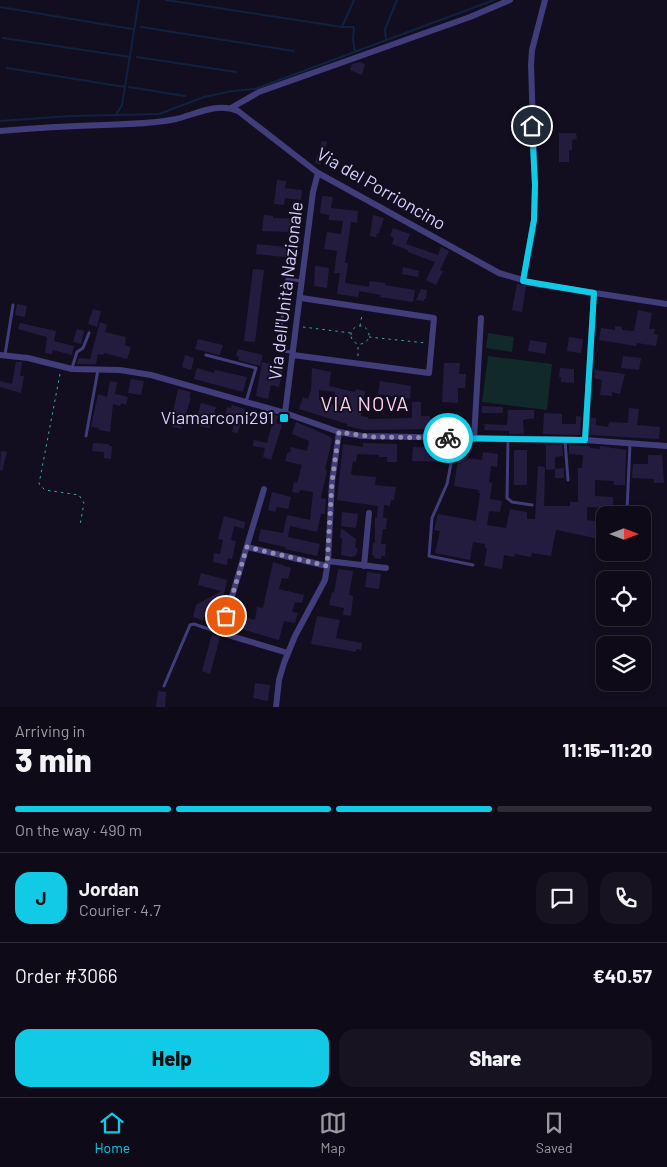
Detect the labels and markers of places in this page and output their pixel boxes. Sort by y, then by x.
pin [511,105,553,147]
place label: Viamarconi291 [161,406,274,428]
marker: Viamarconi291 [278,412,290,424]
pin [205,595,247,637]

